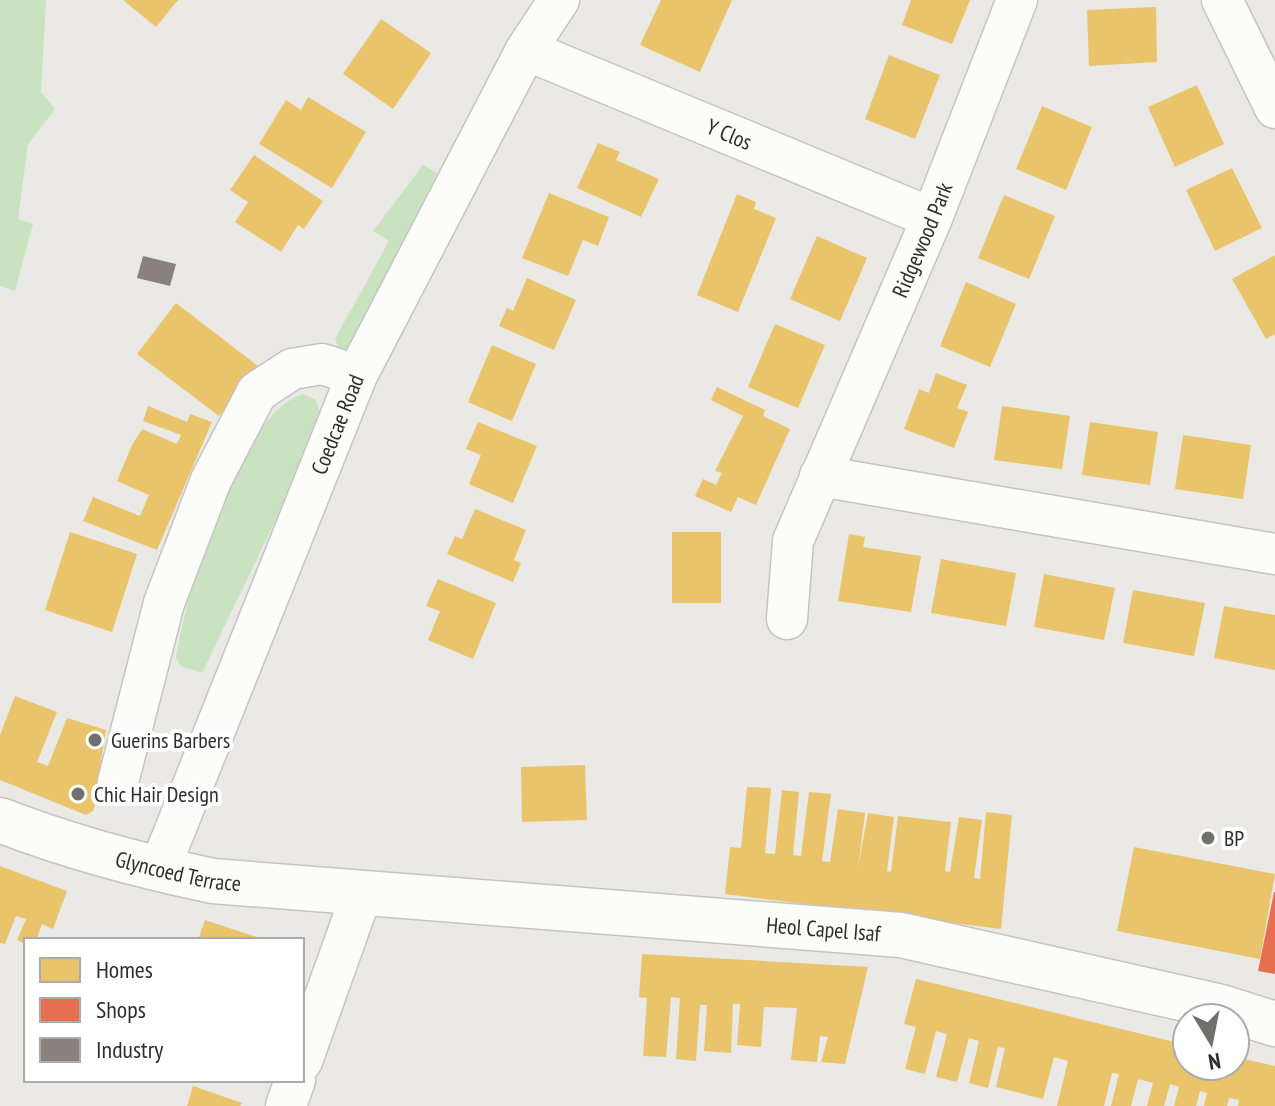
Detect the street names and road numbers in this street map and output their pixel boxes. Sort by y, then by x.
street label: Y Clos [702,112,756,156]
street label: Ridgewood Park [886,178,959,302]
street label: Coedcae Road [305,370,370,479]
street label: Glyncoed Terrace [112,844,242,897]
street label: Heol Capel Isaf [765,910,883,947]

